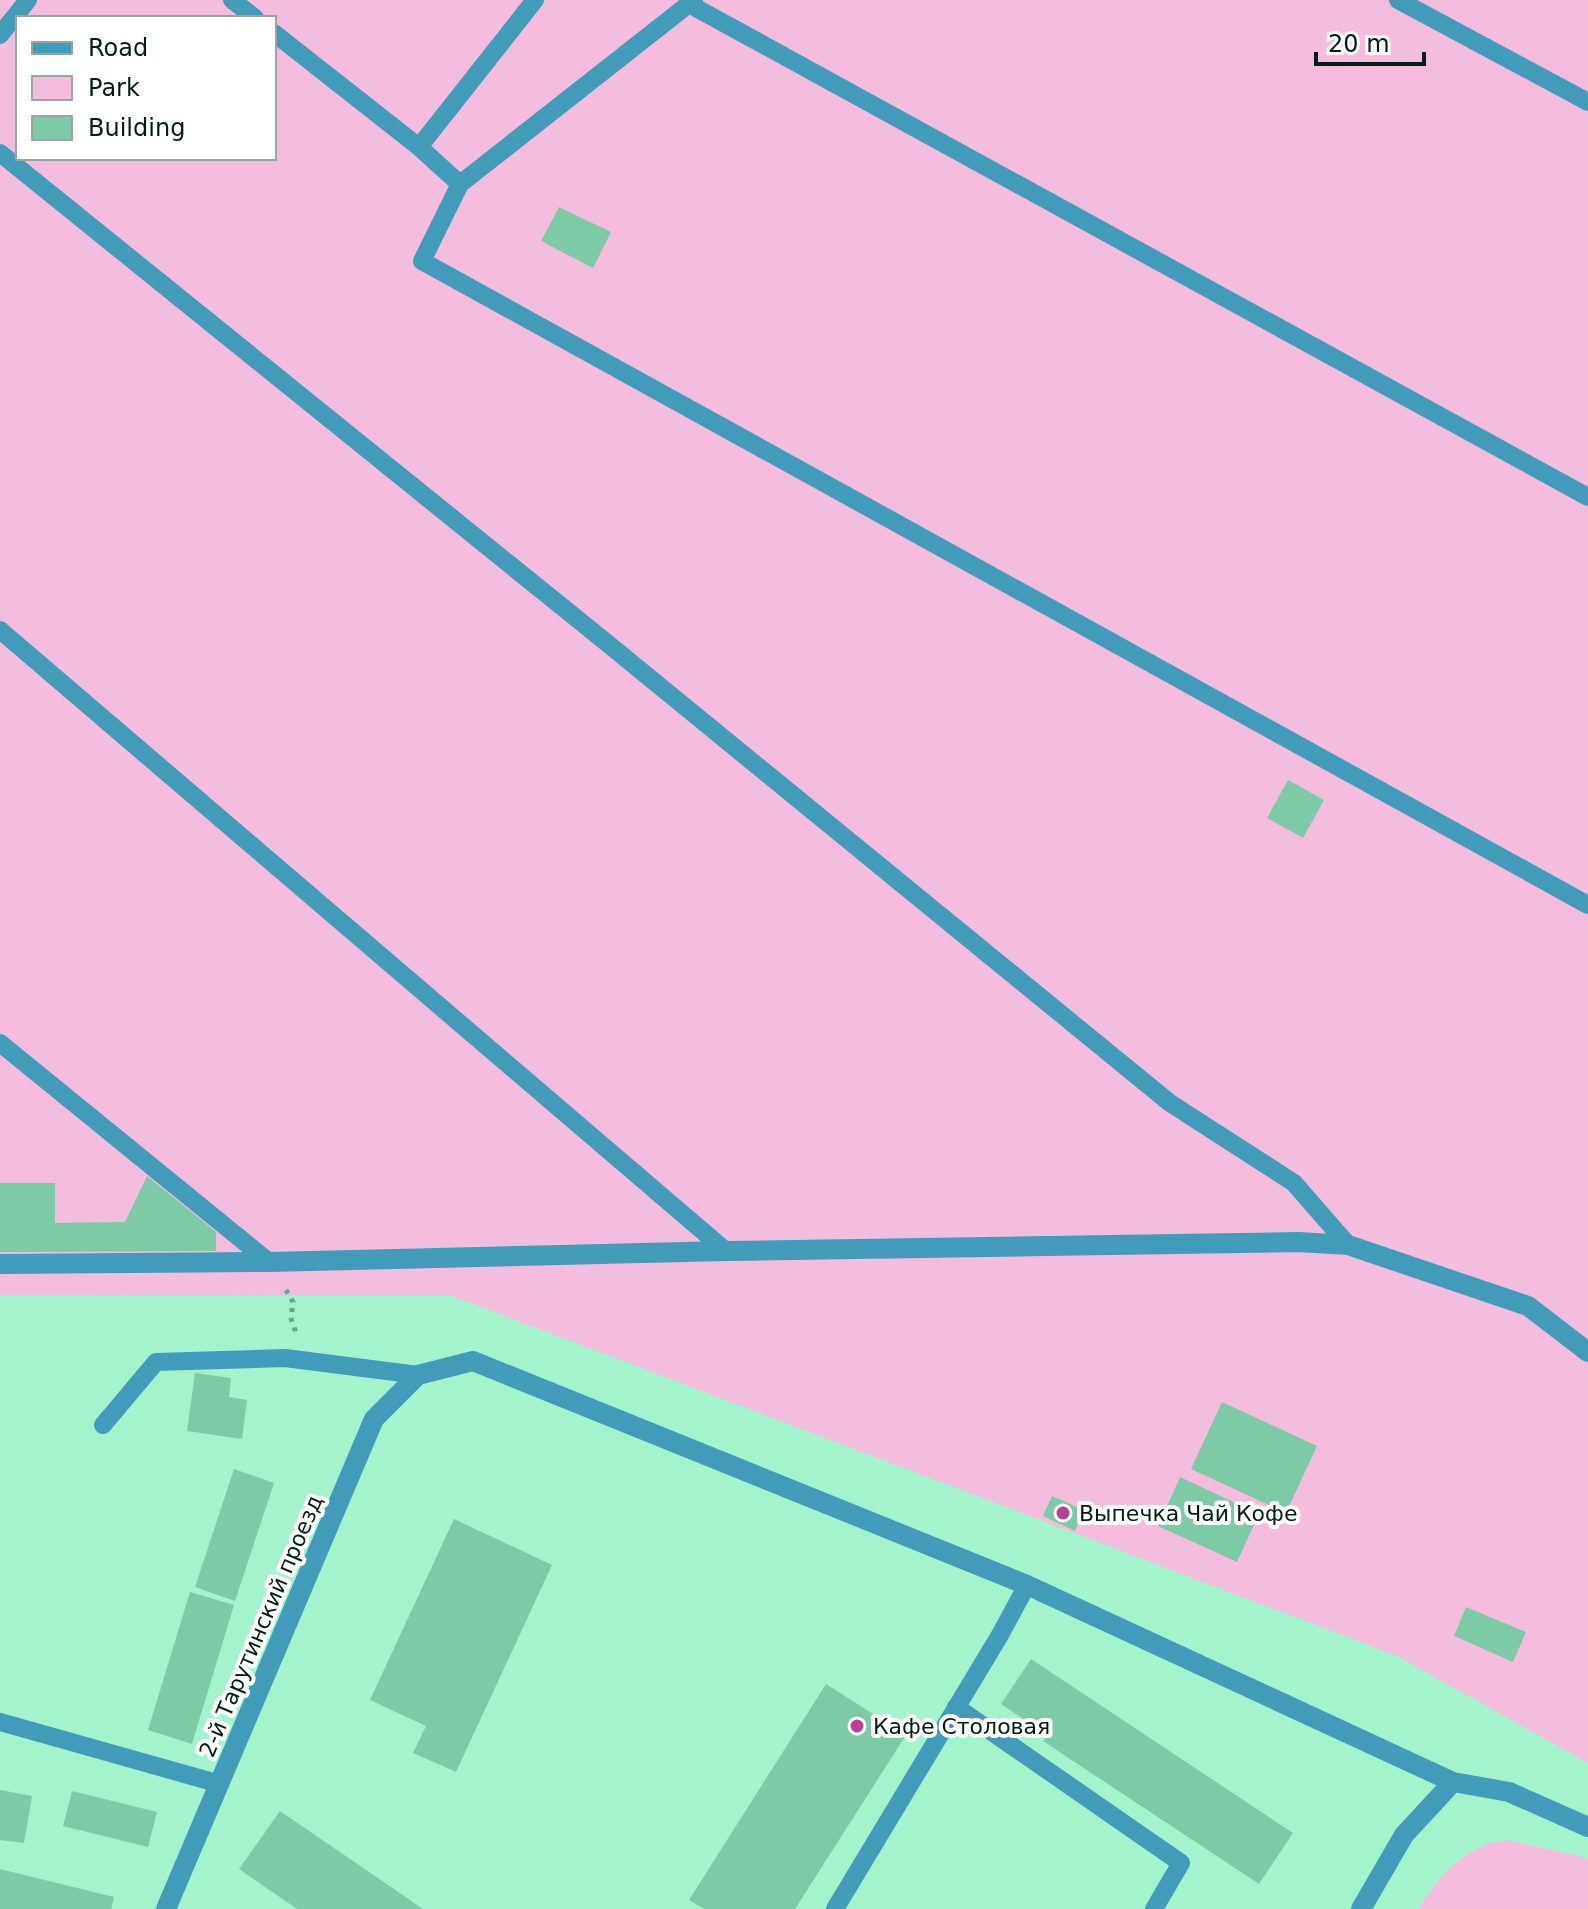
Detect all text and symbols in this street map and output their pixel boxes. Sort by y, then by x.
legend [16,16,276,160]
scale bar [1316,16,1424,66]
text: 20 m [1328,30,1390,58]
text: Road [88,34,148,62]
text: Park [88,74,140,102]
text: Building [88,114,185,142]
street label: 2-й Тарутинский проезд [194,1491,328,1761]
place label: Выпечка Чай Кофе [1079,1501,1297,1526]
marker: Выпечка Чай Кофе [1054,1504,1072,1522]
place label: Кафе Столовая [873,1714,1050,1739]
marker: Кафе Столовая [848,1717,866,1735]

